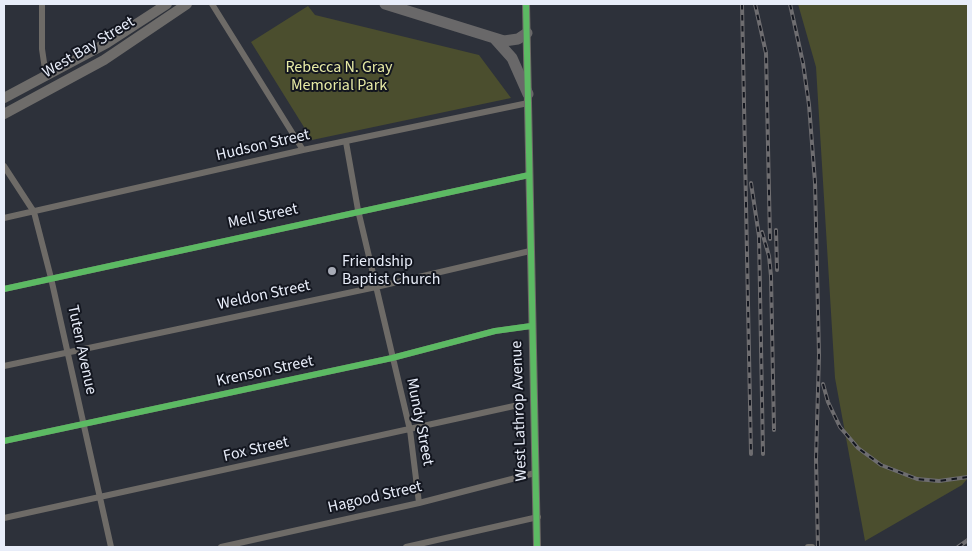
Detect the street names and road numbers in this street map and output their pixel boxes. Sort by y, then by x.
street label: West Bay Street [40,13,138,83]
street label: Hudson Street [214,126,312,166]
street label: Mell Street [226,200,300,234]
street label: Weldon Street [216,277,312,315]
street label: Tuten Avenue [62,304,100,396]
street label: West Lathrop Avenue [508,340,532,482]
street label: Krenson Street [215,352,315,392]
street label: Mundy Street [401,377,437,467]
street label: Fox Street [221,433,291,467]
street label: Hagood Street [326,478,424,518]

